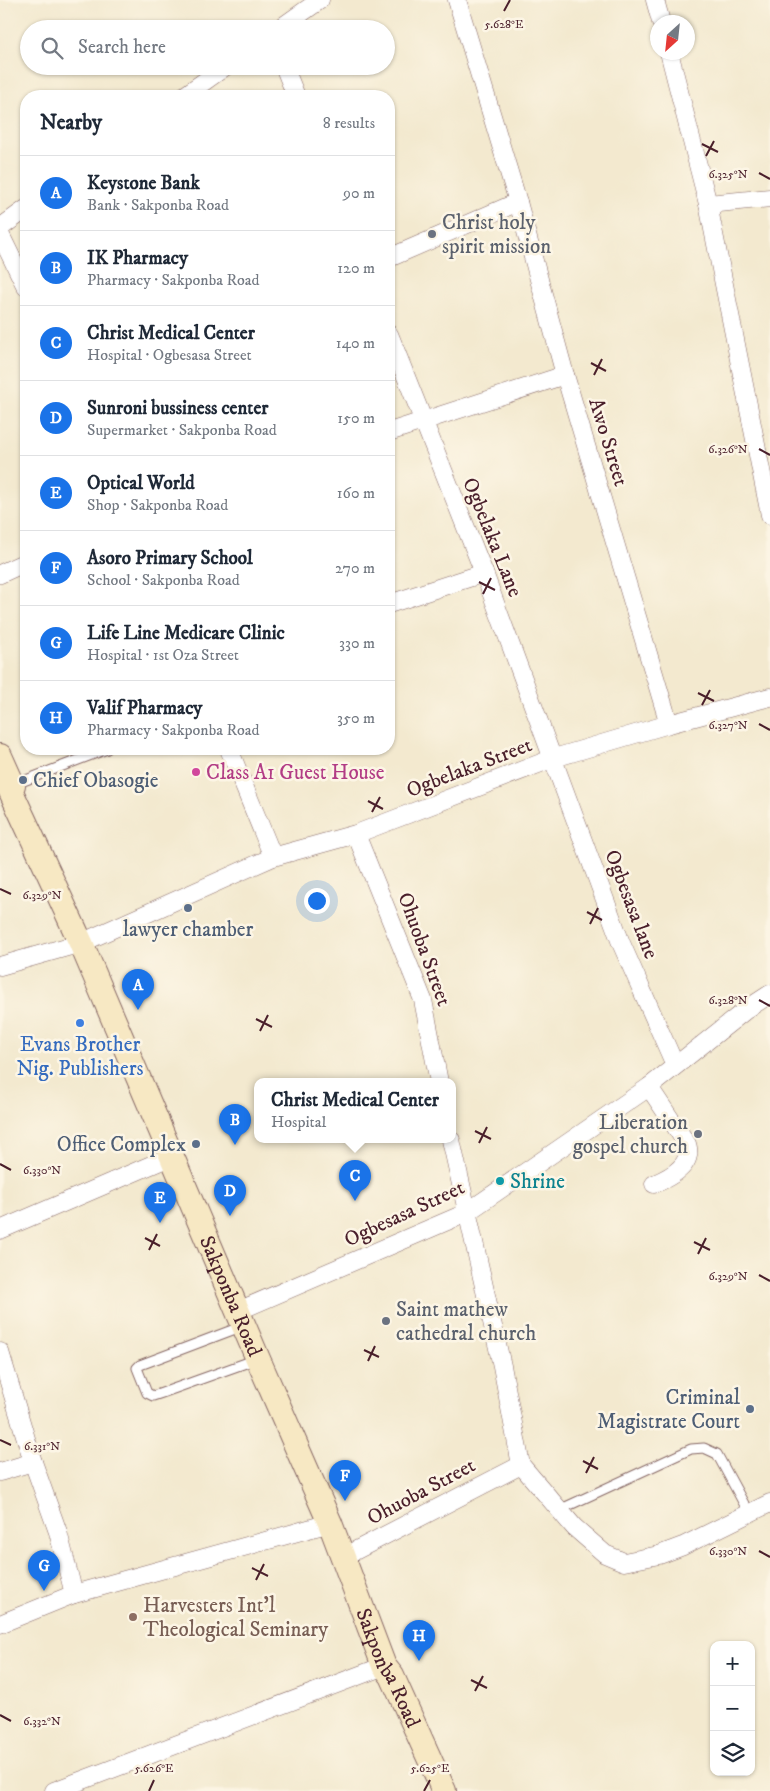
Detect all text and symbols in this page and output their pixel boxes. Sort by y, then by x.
north arrow [650,15,695,60]
text: 5.628°E [485,17,524,32]
search box [20,20,395,75]
icon: search [38,34,66,62]
text: Search here [78,36,166,59]
text: Nearby [40,110,102,136]
text: 8 results [323,113,375,133]
text: 6.325°N [708,167,748,182]
text: Keystone Bank [87,172,200,195]
text: A [51,183,61,203]
text: 90 m [343,183,375,203]
text: Bank · Sakponba Road [87,195,229,215]
place label: Christ holy spirit mission [442,210,551,260]
marker: Christ holy spirit mission [426,228,438,240]
text: IK Pharmacy [87,247,188,270]
text: B [51,258,61,278]
text: 120 m [337,258,375,278]
text: Pharmacy · Sakponba Road [87,270,260,290]
text: Christ Medical Center [87,322,255,345]
text: C [51,333,61,353]
text: 140 m [336,333,375,353]
text: Hospital · Ogbesasa Street [87,345,252,365]
street label: Awo Street [582,395,634,490]
text: Sunroni bussiness center [87,397,268,420]
text: D [50,408,62,428]
text: 150 m [337,408,375,428]
text: Supermarket · Sakponba Road [87,420,277,440]
text: 6.326°N [708,442,748,457]
text: Optical World [87,472,195,495]
street label: Ogbelaka Lane [456,474,528,601]
text: E [50,483,62,503]
text: 160 m [337,483,375,503]
text: Shop · Sakponba Road [87,495,228,515]
text: Asoro Primary School [87,547,253,570]
text: F [51,558,61,578]
text: 270 m [335,558,375,578]
text: School · Sakponba Road [87,570,240,590]
text: Life Line Medicare Clinic [87,622,285,645]
text: G [50,633,62,653]
text: 330 m [339,633,375,653]
text: Hospital · 1st Oza Street [87,645,239,665]
text: Valif Pharmacy [87,697,202,720]
text: H [49,708,63,728]
text: 350 m [337,708,375,728]
text: 6.327°N [708,718,748,733]
text: Pharmacy · Sakponba Road [87,720,260,740]
street label: Ogbelaka Street [403,732,536,804]
place label: Class A1 Guest House [206,760,385,786]
marker: Class A1 Guest House [190,766,202,778]
place label: Chief Obasogie [33,768,159,794]
marker: Chief Obasogie [17,774,29,786]
street label: Ogbesasa lane [598,846,664,963]
text: 6.329°N [22,888,62,903]
your location [304,888,330,914]
street label: Ohuoba Street [392,889,457,1010]
marker: lawyer chamber [182,902,194,914]
place label: lawyer chamber [123,917,253,943]
pin: A [122,969,154,1010]
text: 6.328°N [708,993,748,1008]
marker: Evans Brother Nig. Publishers [74,1017,86,1029]
place label: Evans Brother Nig. Publishers [16,1032,144,1082]
popup [254,1078,456,1143]
text: Christ Medical Center [271,1089,439,1112]
pin: B [219,1104,251,1145]
place label: Liberation gospel church [573,1110,688,1160]
text: Hospital [271,1112,326,1132]
marker: Liberation gospel church [692,1128,704,1140]
place label: Office Complex [57,1132,186,1158]
marker: Office Complex [190,1138,202,1150]
pin: C [339,1160,371,1201]
text: 6.330°N [23,1163,61,1178]
place label: Shrine [510,1169,565,1195]
pin: D [214,1175,246,1216]
street label: Ogbesasa Street [340,1175,469,1253]
marker: Shrine [494,1175,506,1187]
pin: E [144,1182,176,1223]
street label: Sakponba Road [193,1232,268,1361]
text: 6.329°N [708,1269,748,1284]
place label: Saint mathew cathedral church [396,1297,536,1347]
marker: Saint mathew cathedral church [380,1315,392,1327]
place label: Criminal Magistrate Court [597,1385,741,1435]
marker: Criminal Magistrate Court [744,1403,756,1415]
text: 6.331°N [24,1439,60,1454]
street label: Ohuoba Street [363,1452,480,1531]
pin: F [329,1460,361,1501]
text: 6.330°N [709,1544,747,1559]
pin: G [28,1550,60,1591]
place label: Harvesters Int'l Theological Seminary [143,1593,329,1643]
street label: Sakponba Road [349,1605,426,1732]
marker: Harvesters Int'l Theological Seminary [127,1611,139,1623]
pin: H [403,1620,435,1661]
map controls [710,1641,755,1776]
button: + [710,1641,755,1686]
button: − [710,1686,755,1731]
text: 6.332°N [23,1714,61,1729]
button: layers [710,1731,755,1776]
text: 5.626°E [134,1761,174,1776]
text: 5.625°E [411,1761,450,1776]

